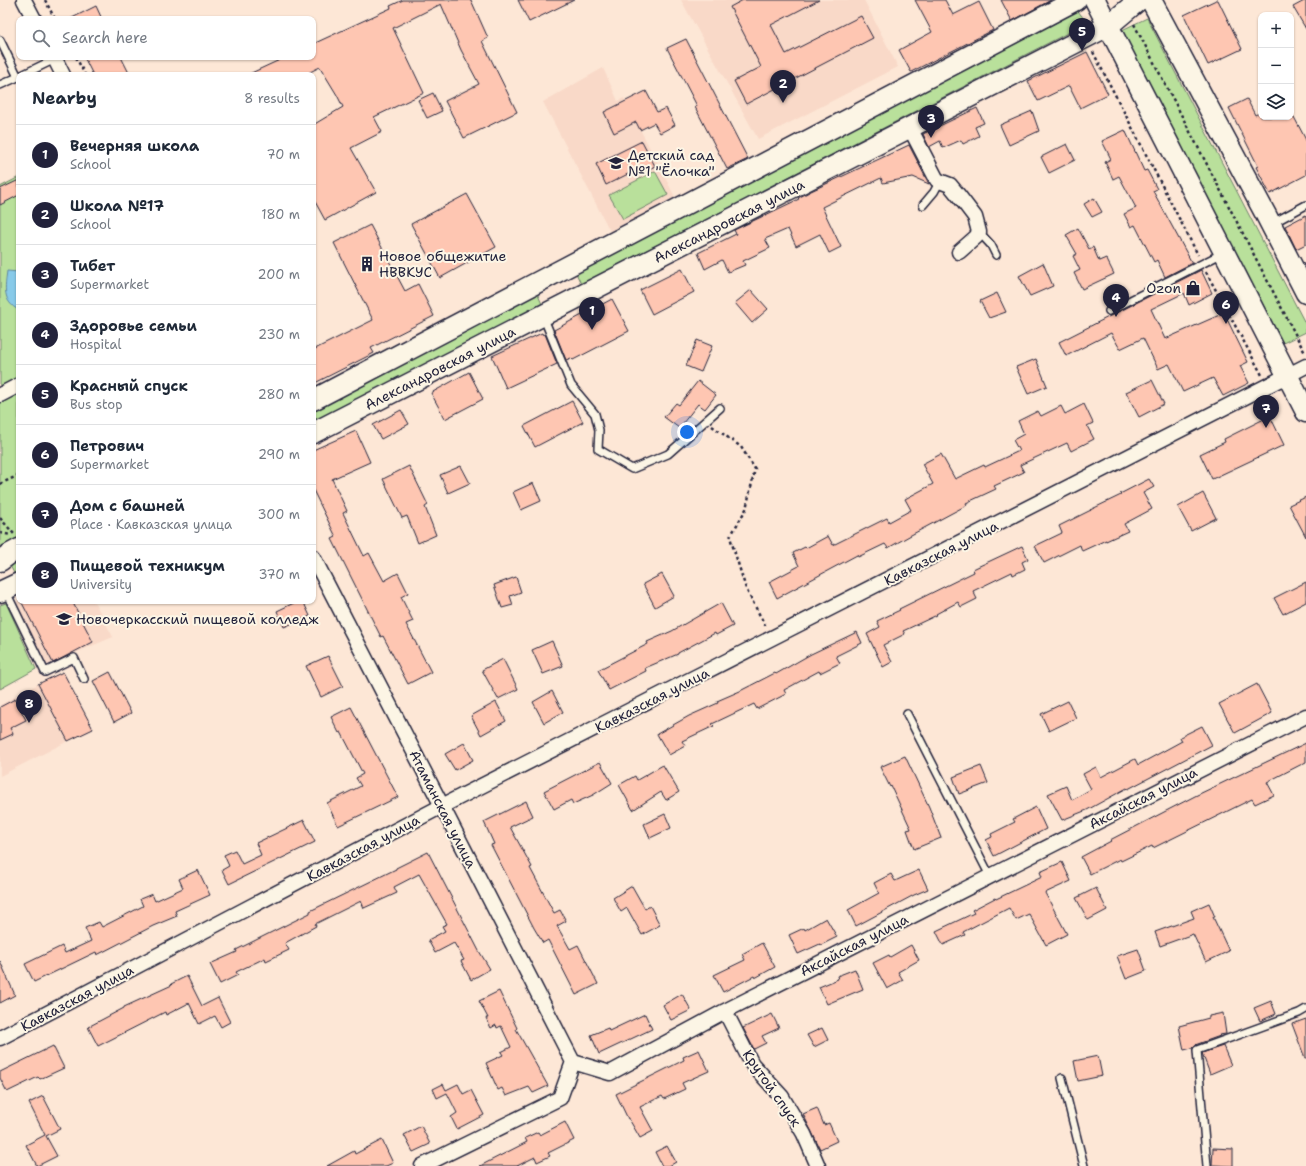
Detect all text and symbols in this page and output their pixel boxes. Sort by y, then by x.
map controls [1258,12,1294,120]
button: + [1258,12,1294,48]
search box [16,16,316,60]
pin: 5 [1069,18,1095,51]
icon: search [30,27,52,49]
text: Search here [62,28,148,48]
button: − [1258,48,1294,84]
pin: 2 [770,70,796,103]
button: layers [1258,84,1294,120]
text: Nearby [32,87,97,109]
text: 8 results [244,90,300,107]
pin: 3 [918,105,944,138]
text: Вечерняя школа [70,136,199,156]
text: 1 [42,146,48,163]
text: 70 m [266,146,300,163]
place label: Детский сад №1 "Ёлочка" [628,146,715,180]
school or university icon: Детский сад №1 "Ёлочка" [607,154,625,172]
text: School [70,156,111,173]
street label: Александровская улица [651,175,808,267]
text: Школа №17 [70,196,164,216]
text: 2 [40,206,50,223]
text: 180 m [261,206,300,223]
text: School [70,216,111,233]
place label: Новое общежитие НВВКУС [379,247,506,281]
building icon: Новое общежитие НВВКУС [358,255,376,273]
text: Тибет [70,256,115,276]
text: 3 [40,266,50,283]
text: 200 m [258,266,300,283]
text: Supermarket [70,276,149,293]
place label: Ozon [1146,279,1181,297]
shop icon: Ozon [1184,279,1202,297]
pin: 4 [1103,284,1129,317]
pin: 6 [1213,291,1239,324]
pin: 1 [579,297,605,330]
text: Здоровье семьи [70,316,197,336]
street label: Александровская улица [362,322,519,414]
text: 4 [40,326,50,343]
text: 230 m [258,326,300,343]
text: Hospital [70,336,121,353]
text: Красный спуск [70,376,188,396]
text: 5 [41,386,49,403]
text: 280 m [258,386,300,403]
pin: 7 [1253,395,1279,428]
text: Bus stop [70,396,122,413]
your location [677,422,697,442]
text: Петрович [70,436,144,456]
text: 6 [40,446,50,463]
text: 290 m [258,446,300,463]
text: Supermarket [70,456,149,473]
text: Дом с башней [70,496,185,516]
text: 7 [40,506,50,523]
text: 300 m [257,506,300,523]
text: Place · Кавказская улица [70,516,232,533]
street label: Кавказская улица [881,516,1001,590]
text: Пищевой техникум [70,556,225,576]
text: 8 [40,566,50,583]
text: 370 m [258,566,300,583]
text: University [70,576,132,593]
school or university icon: Новочеркасский пищевой колледж [55,610,73,628]
place label: Новочеркасский пищевой колледж [76,610,319,628]
street label: Кавказская улица [592,663,712,737]
pin: 8 [16,690,42,723]
street label: Атаманская улица [405,747,481,871]
street label: Аксайская улица [1086,763,1200,833]
street label: Кавказская улица [303,810,423,885]
street label: Аксайская улица [797,910,911,980]
street label: Кавказская улица [17,960,137,1035]
street label: Крутой спуск [739,1046,806,1131]

